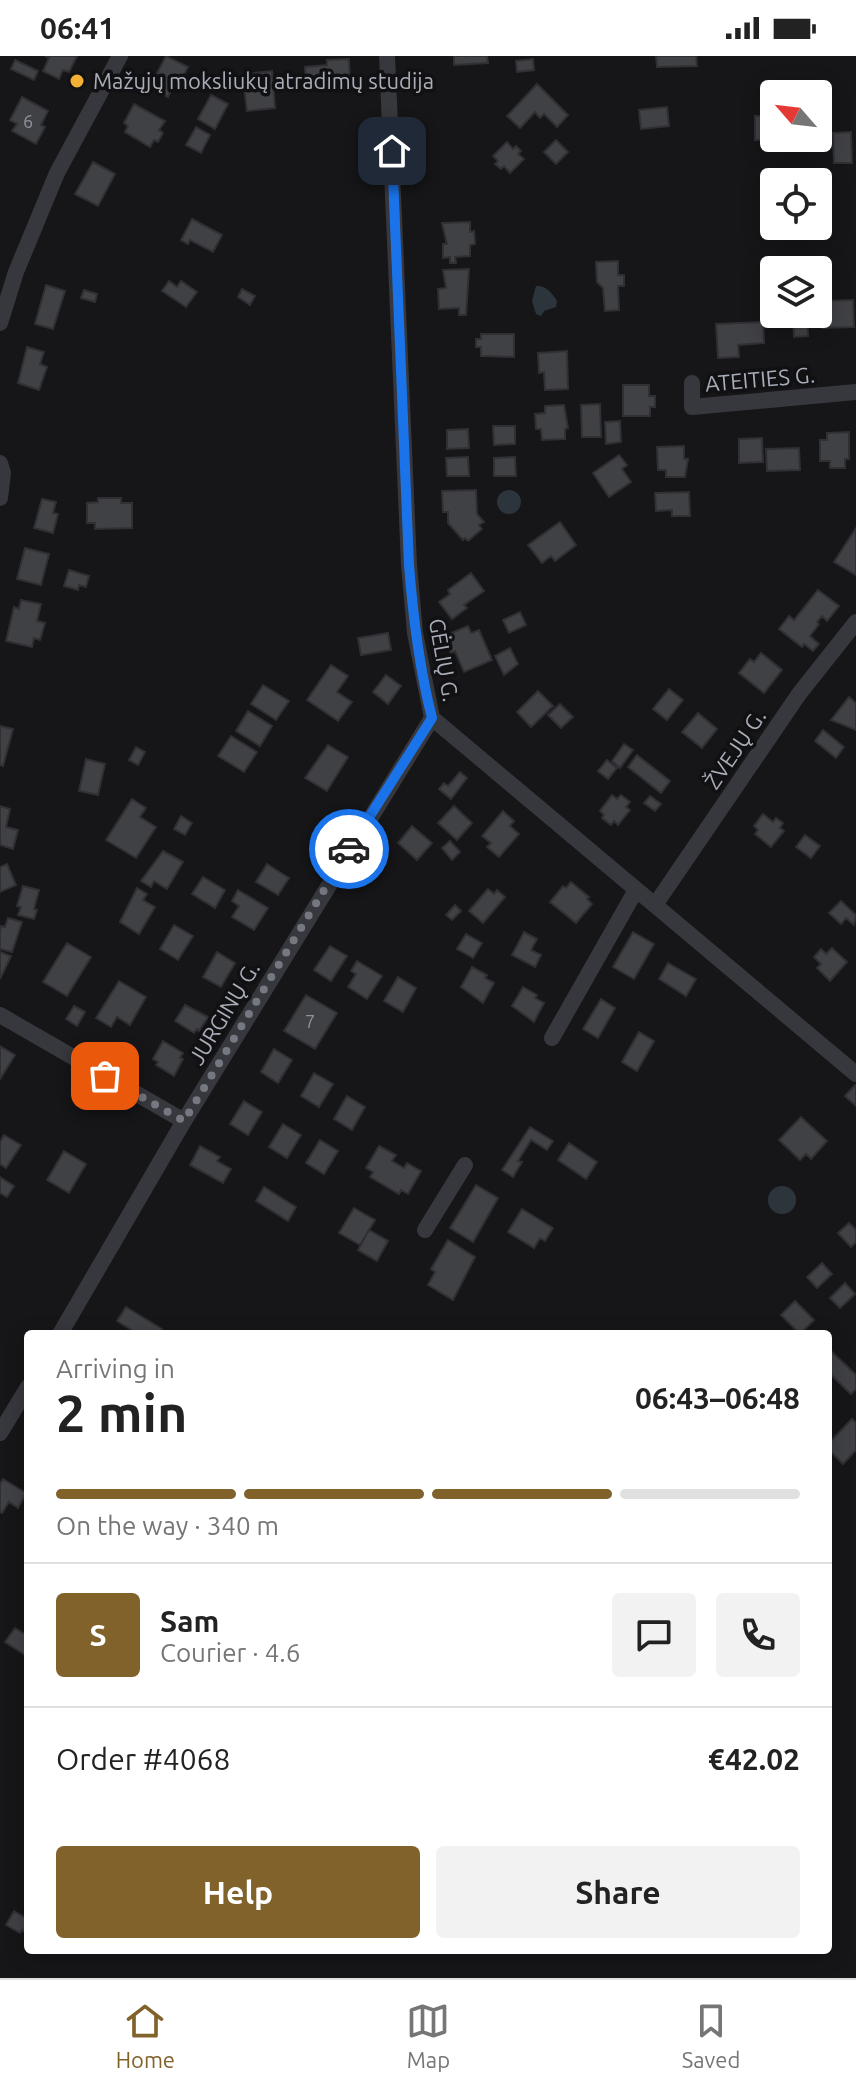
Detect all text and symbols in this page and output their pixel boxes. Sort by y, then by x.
text: 06:41 [40,11,115,45]
place label: Mažųjų moksliukų atradimų studija [93,68,434,93]
marker: Mažųjų moksliukų atradimų studija [68,72,86,90]
north arrow [760,80,832,152]
map controls [760,80,832,328]
house number: 6 [23,111,33,131]
pin [358,117,426,185]
icon: home [370,129,414,173]
button: locate [760,168,832,240]
button: layers [760,256,832,328]
street label: ATEITIES G. [704,361,816,396]
street label: GĖLIŲ G. [425,616,464,704]
street label: ŽVEJŲ G. [698,704,770,793]
courier [309,809,389,889]
icon: car [327,827,371,871]
street label: JURGINŲ G. [183,957,264,1069]
house number: 7 [305,1011,315,1031]
pin [71,1042,139,1110]
icon: bag [83,1054,127,1098]
text: Arriving in [56,1354,175,1383]
text: 06:43–06:48 [635,1381,800,1415]
text: 2 min [56,1384,187,1442]
text: On the way · 340 m [56,1511,279,1540]
button: chat [612,1593,696,1677]
button: phone [716,1593,800,1677]
text: Sam [160,1604,219,1638]
text: S [89,1618,107,1652]
text: Courier · 4.6 [160,1638,300,1667]
text: Order #4068 [56,1742,230,1776]
text: €42.02 [708,1742,800,1776]
button: Help [56,1846,420,1938]
button: Share [436,1846,800,1938]
tab: Home [116,1999,175,2072]
tab: Map [406,1999,450,2072]
tab: Saved [682,1999,740,2072]

